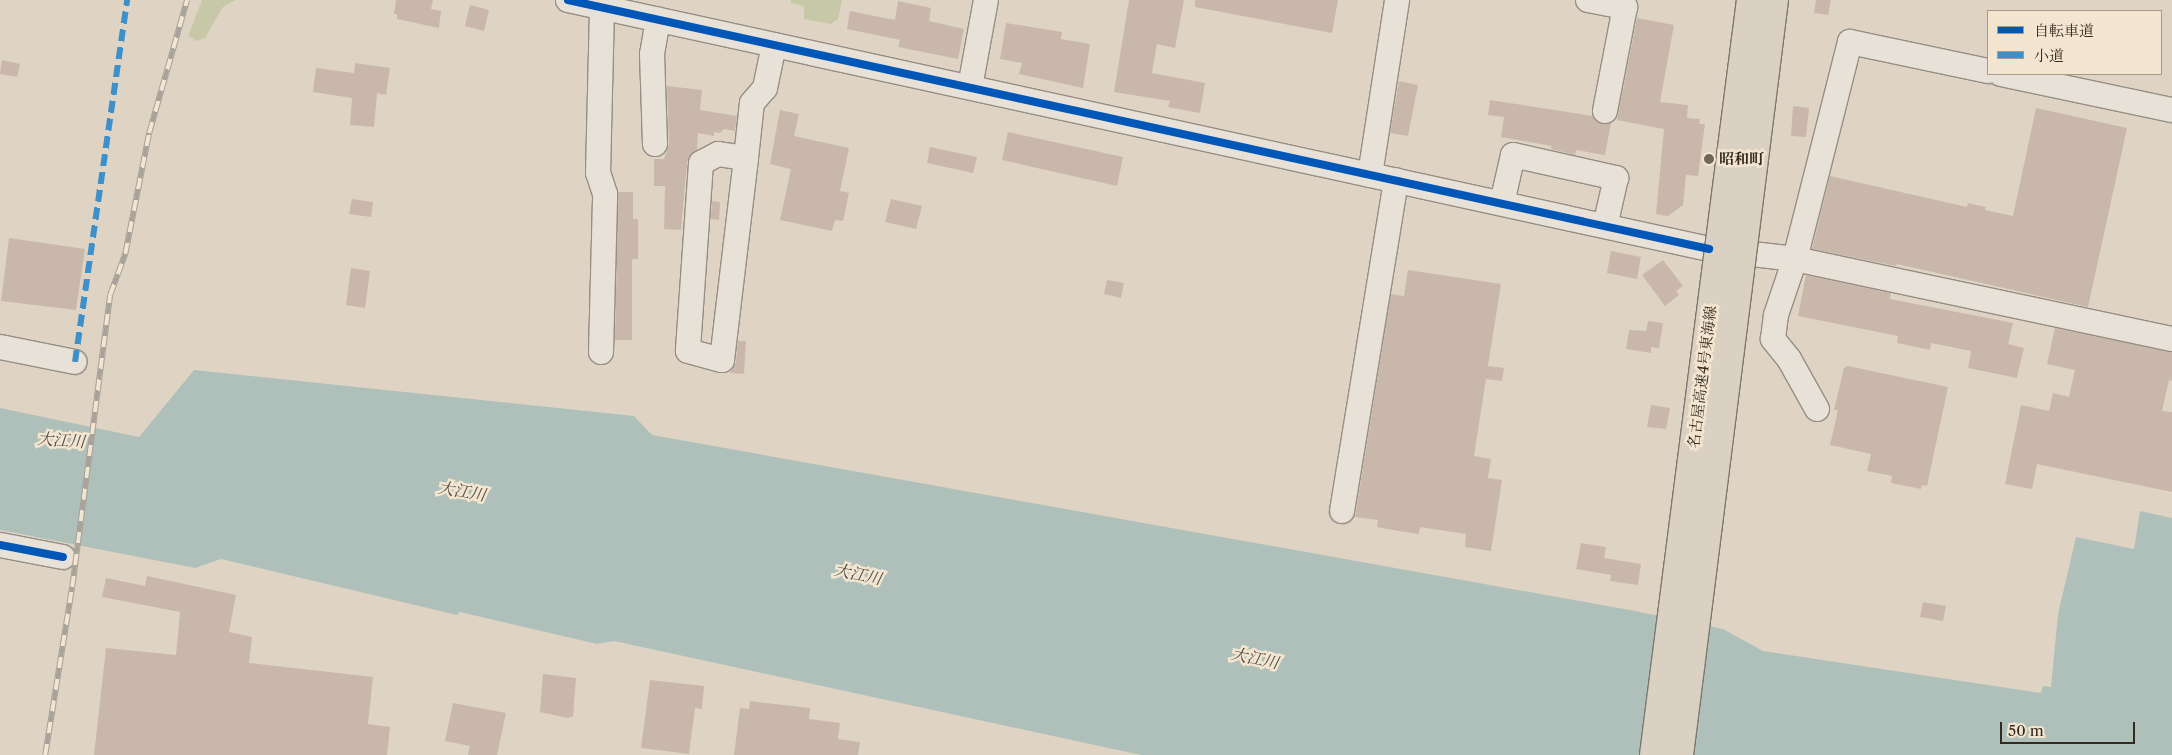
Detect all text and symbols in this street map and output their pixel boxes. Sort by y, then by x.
legend [1987,10,2162,75]
text: 自転車道 [2034,21,2094,40]
text: 小道 [2034,46,2064,65]
place label: 昭和町 [1719,150,1764,168]
marker: 昭和町 [1703,153,1715,165]
street label: 名古屋高速4号東海線 [1684,305,1720,449]
water label: 大江川 [36,429,86,451]
water label: 大江川 [437,477,487,505]
water label: 大江川 [833,560,883,588]
water label: 大江川 [1230,644,1280,672]
scale bar [2002,712,2137,744]
text: 50 m [2008,721,2044,740]

